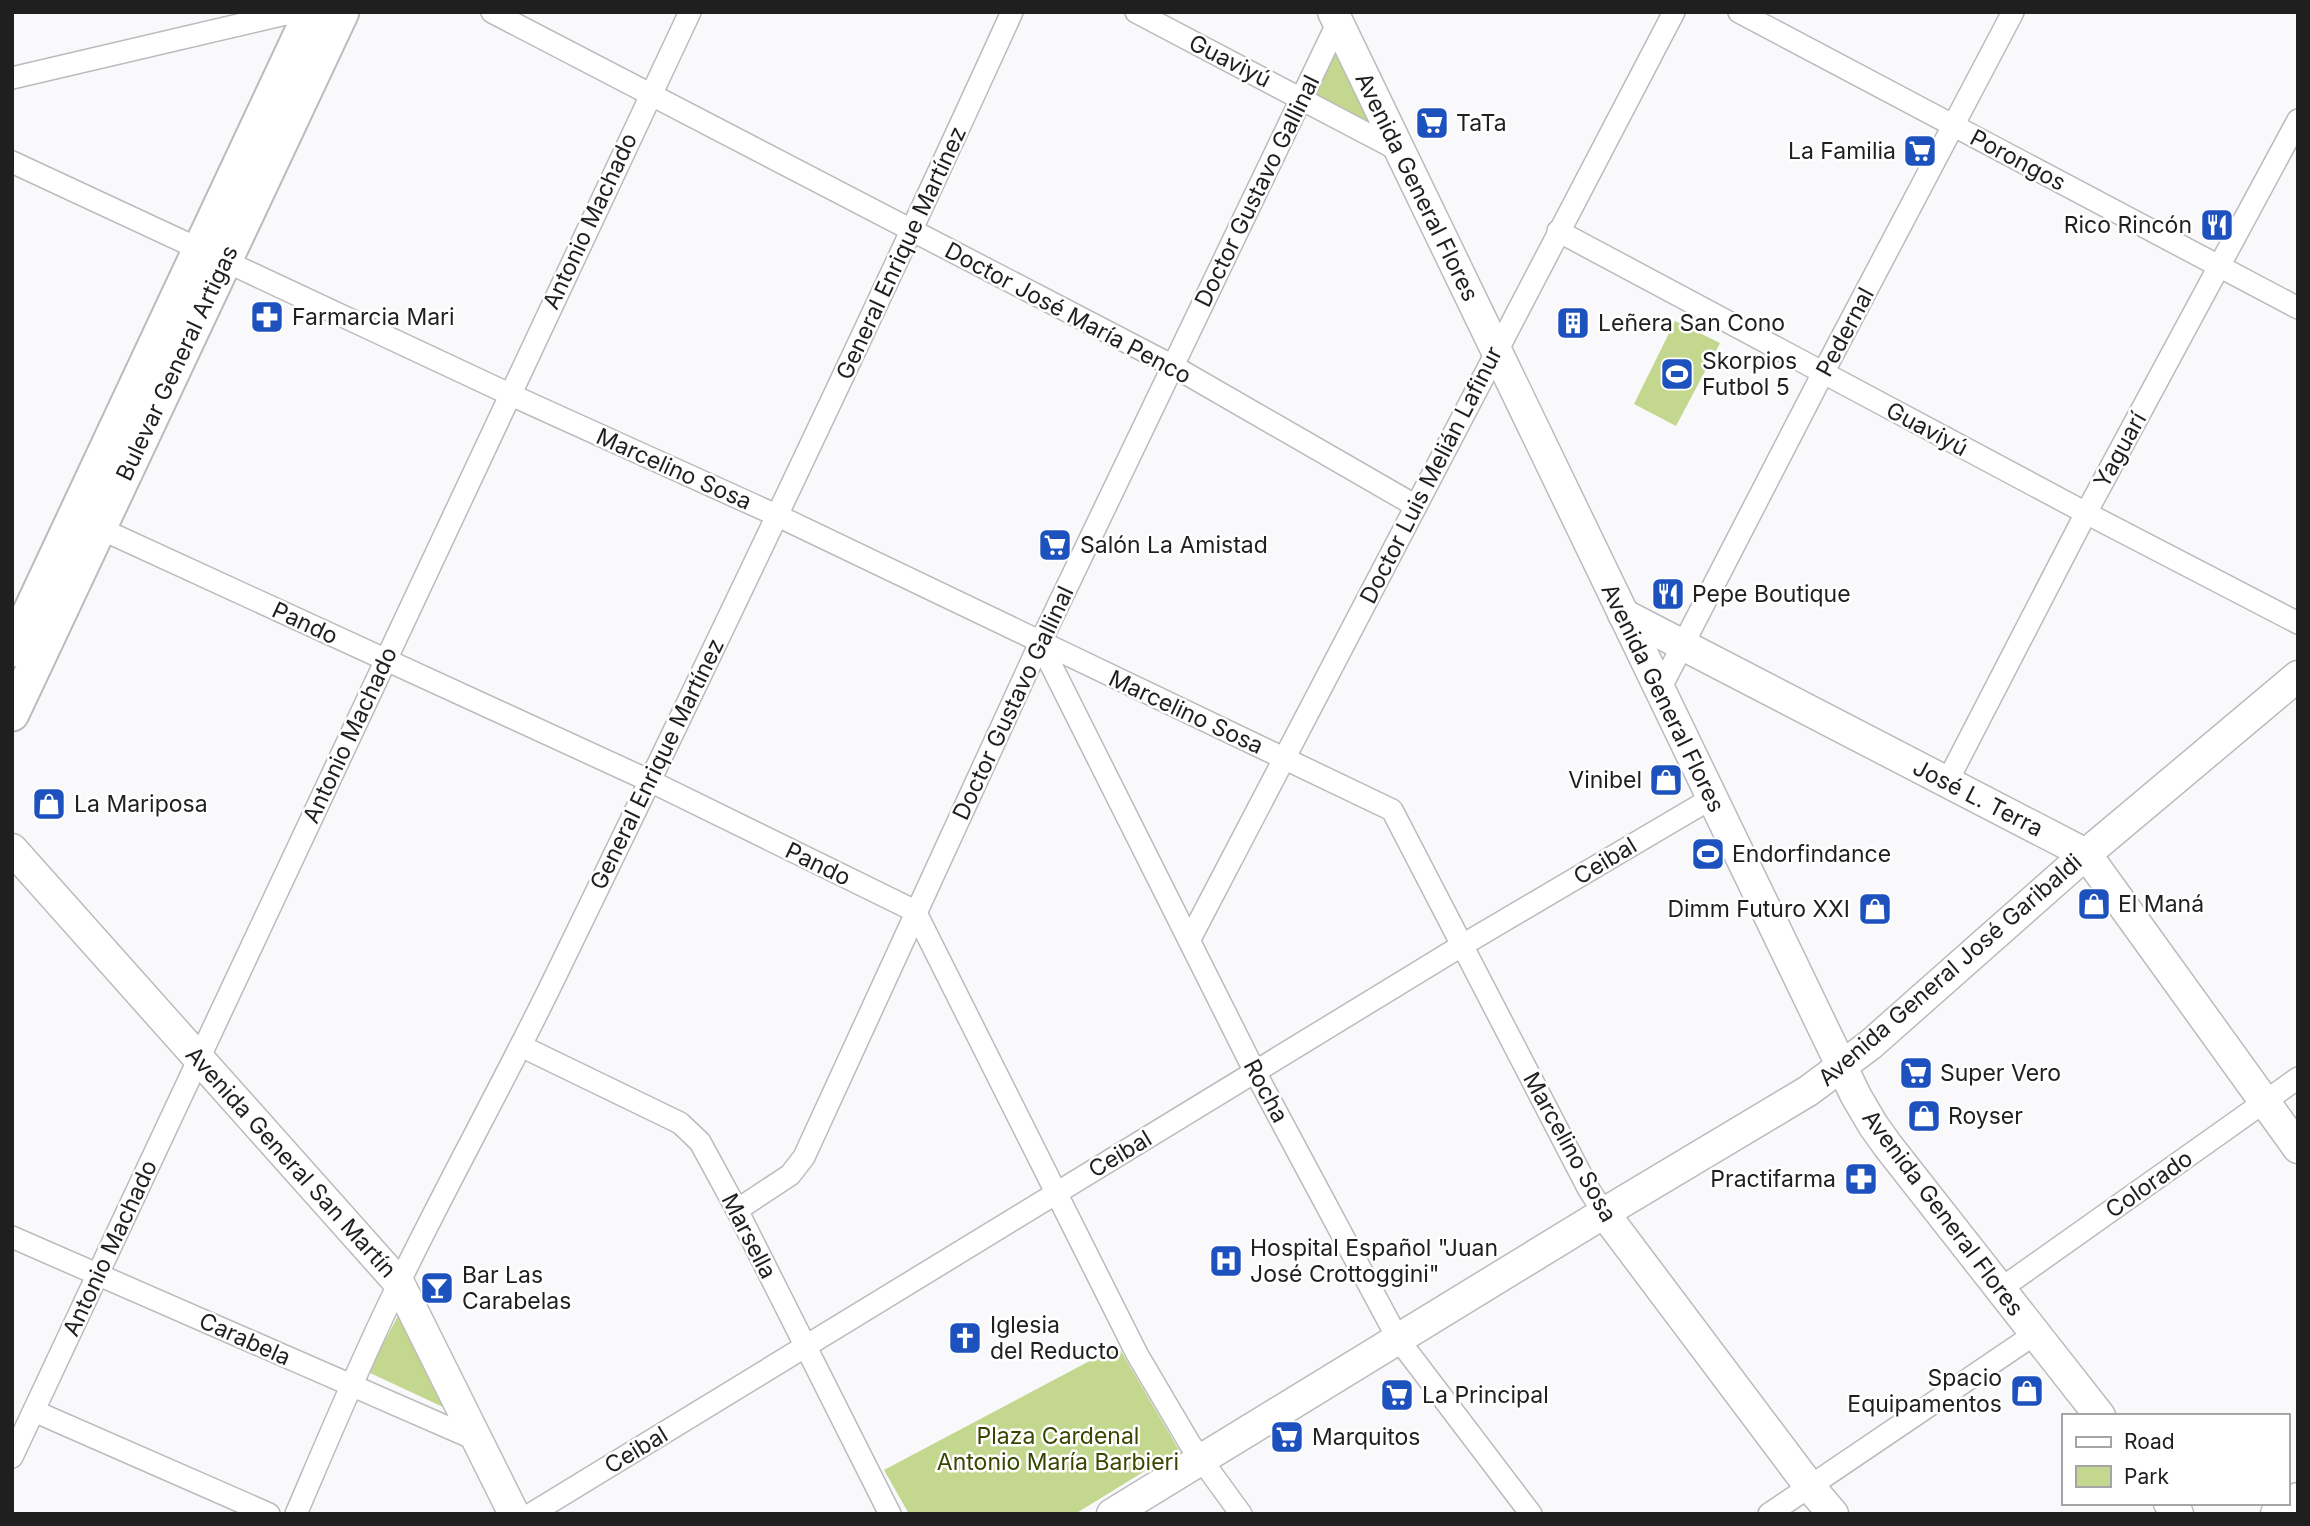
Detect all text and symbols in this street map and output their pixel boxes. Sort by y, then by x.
street label: Guaviyú [1184,28,1276,94]
street label: Avenida General Flores [1349,68,1485,306]
street label: Doctor Gustavo Gallinal [1189,71,1325,311]
supermarket icon: TaTa [1413,104,1451,142]
place label: TaTa [1456,109,1507,137]
street label: General Enrique Martínez [830,122,972,384]
street label: Porongos [1965,123,2071,197]
street label: Antonio Machado [537,128,643,314]
supermarket icon: La Familia [1901,132,1939,170]
place label: La Familia [1788,137,1896,165]
restaurant icon: Rico Rincón [2198,206,2236,244]
place label: Rico Rincón [2064,211,2192,239]
street label: Doctor José María Penco [940,236,1196,390]
street label: Bulevar General Artigas [110,241,244,485]
street label: Pedernal [1810,283,1880,381]
pharmacy icon: Farmarcia Mari [248,298,286,336]
place label: Farmarcia Mari [292,303,455,331]
building icon: Leñera San Cono [1554,304,1592,342]
place label: Leñera San Cono [1598,309,1785,337]
street label: Doctor Luis Melián Lafinur [1354,342,1508,608]
place label: Skorpios Futbol 5 [1702,347,1797,401]
sports icon: Skorpios Futbol 5 [1658,355,1696,393]
street label: Guaviyú [1881,396,1973,462]
street label: Yaguarí [2088,407,2152,493]
street label: Marcelino Sosa [592,422,756,516]
supermarket icon: Salón La Amistad [1036,526,1074,564]
place label: Salón La Amistad [1080,531,1268,559]
restaurant icon: Pepe Boutique [1649,575,1687,613]
street label: Avenida General Flores [1595,579,1731,817]
place label: Pepe Boutique [1692,580,1851,608]
street label: Doctor Gustavo Gallinal [947,582,1079,824]
street label: Pando [268,596,342,650]
street label: General Enrique Martínez [584,634,730,894]
street label: Antonio Machado [297,642,403,828]
street label: Marcelino Sosa [1104,664,1268,760]
street label: José L. Terra [1908,753,2048,843]
shop icon: Vinibel [1647,761,1685,799]
place label: Vinibel [1568,766,1642,794]
shop icon: La Mariposa [30,785,68,823]
place label: La Mariposa [74,790,208,818]
street label: Ceibal [1568,831,1642,891]
sports icon: Endorfindance [1689,835,1727,873]
street label: Pando [781,836,855,892]
place label: Endorfindance [1732,840,1891,868]
street label: Avenida General José Garibaldi [1812,848,2088,1092]
shop icon: El Maná [2075,885,2113,923]
shop icon: Dimm Futuro XXI [1856,890,1894,928]
place label: El Maná [2118,890,2204,918]
place label: Dimm Futuro XXI [1667,895,1850,923]
street label: Avenida General San Martín [180,1041,402,1283]
street label: Rocha [1238,1054,1294,1128]
supermarket icon: Super Vero [1897,1054,1935,1092]
place label: Super Vero [1940,1059,2061,1087]
street label: Marcelino Sosa [1517,1067,1623,1227]
shop icon: Royser [1905,1097,1943,1135]
place label: Royser [1948,1102,2023,1130]
street label: Avenida General Flores [1856,1104,2030,1322]
street label: Ceibal [1083,1124,1157,1184]
street label: Colorado [2100,1144,2198,1224]
street label: Antonio Machado [57,1155,163,1341]
pharmacy icon: Practifarma [1842,1160,1880,1198]
place label: Practifarma [1710,1165,1836,1193]
street label: Marsella [716,1189,782,1283]
place label: Hospital Español "Juan José Crottoggini" [1250,1234,1498,1288]
hospital icon: Hospital Español "Juan José Crottoggini" [1207,1242,1245,1280]
place label: Bar Las Carabelas [462,1261,571,1315]
bar icon: Bar Las Carabelas [418,1269,456,1307]
street label: Carabela [195,1306,295,1372]
place label: Iglesia del Reducto [990,1311,1119,1365]
church icon: Iglesia del Reducto [946,1319,984,1357]
place label: Spacio Equipamentos [1847,1364,2002,1418]
shop icon: Spacio Equipamentos [2008,1372,2046,1410]
supermarket icon: La Principal [1378,1376,1416,1414]
place label: La Principal [1422,1381,1549,1409]
legend [2062,1414,2289,1505]
supermarket icon: Marquitos [1268,1418,1306,1456]
street label: Ceibal [599,1420,673,1480]
park label: Plaza Cardenal Antonio María Barbieri [937,1422,1179,1476]
place label: Marquitos [1312,1423,1420,1451]
text: Road [2124,1429,2175,1454]
text: Park [2124,1464,2169,1489]

